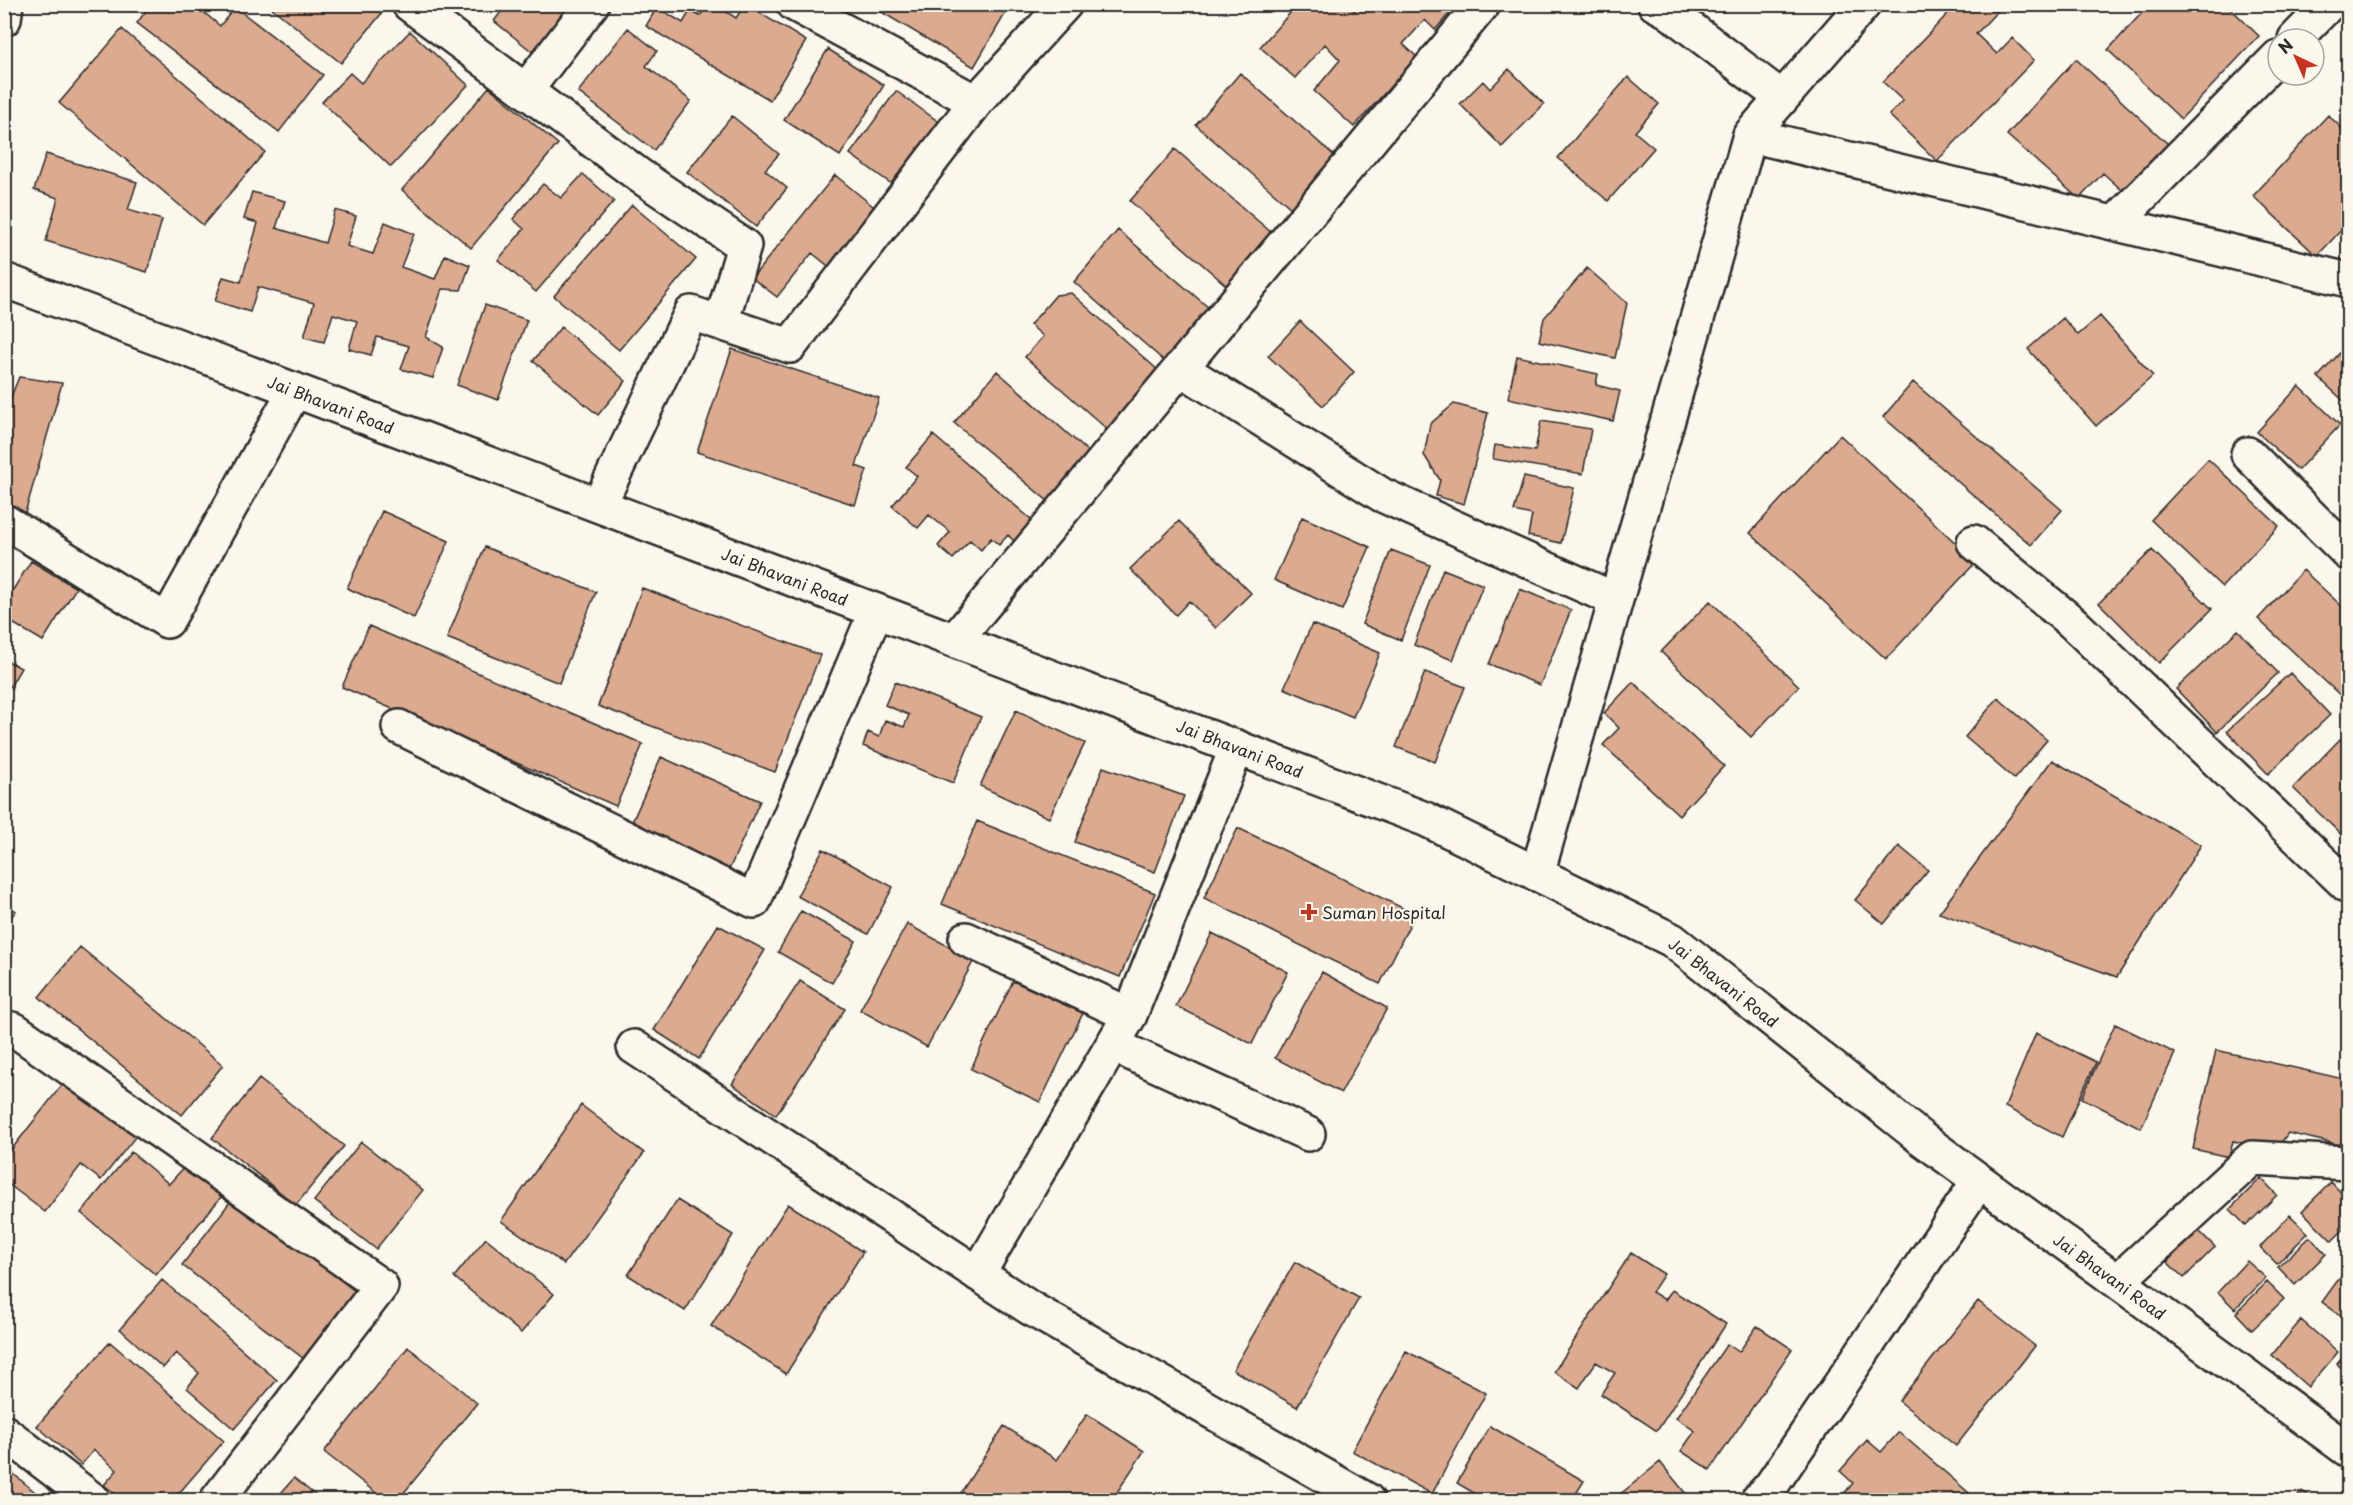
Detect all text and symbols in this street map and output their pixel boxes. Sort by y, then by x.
north arrow [2266,27,2326,87]
text: N [2272,32,2298,59]
street label: Jai Bhavani Road [264,369,398,439]
street label: Jai Bhavani Road [718,541,852,611]
street label: Jai Bhavani Road [1173,713,1307,783]
place label: Suman Hospital [1322,900,1446,924]
marker: Suman Hospital [1300,903,1318,921]
street label: Jai Bhavani Road [1664,931,1784,1033]
street label: Jai Bhavani Road [2049,1227,2171,1325]

